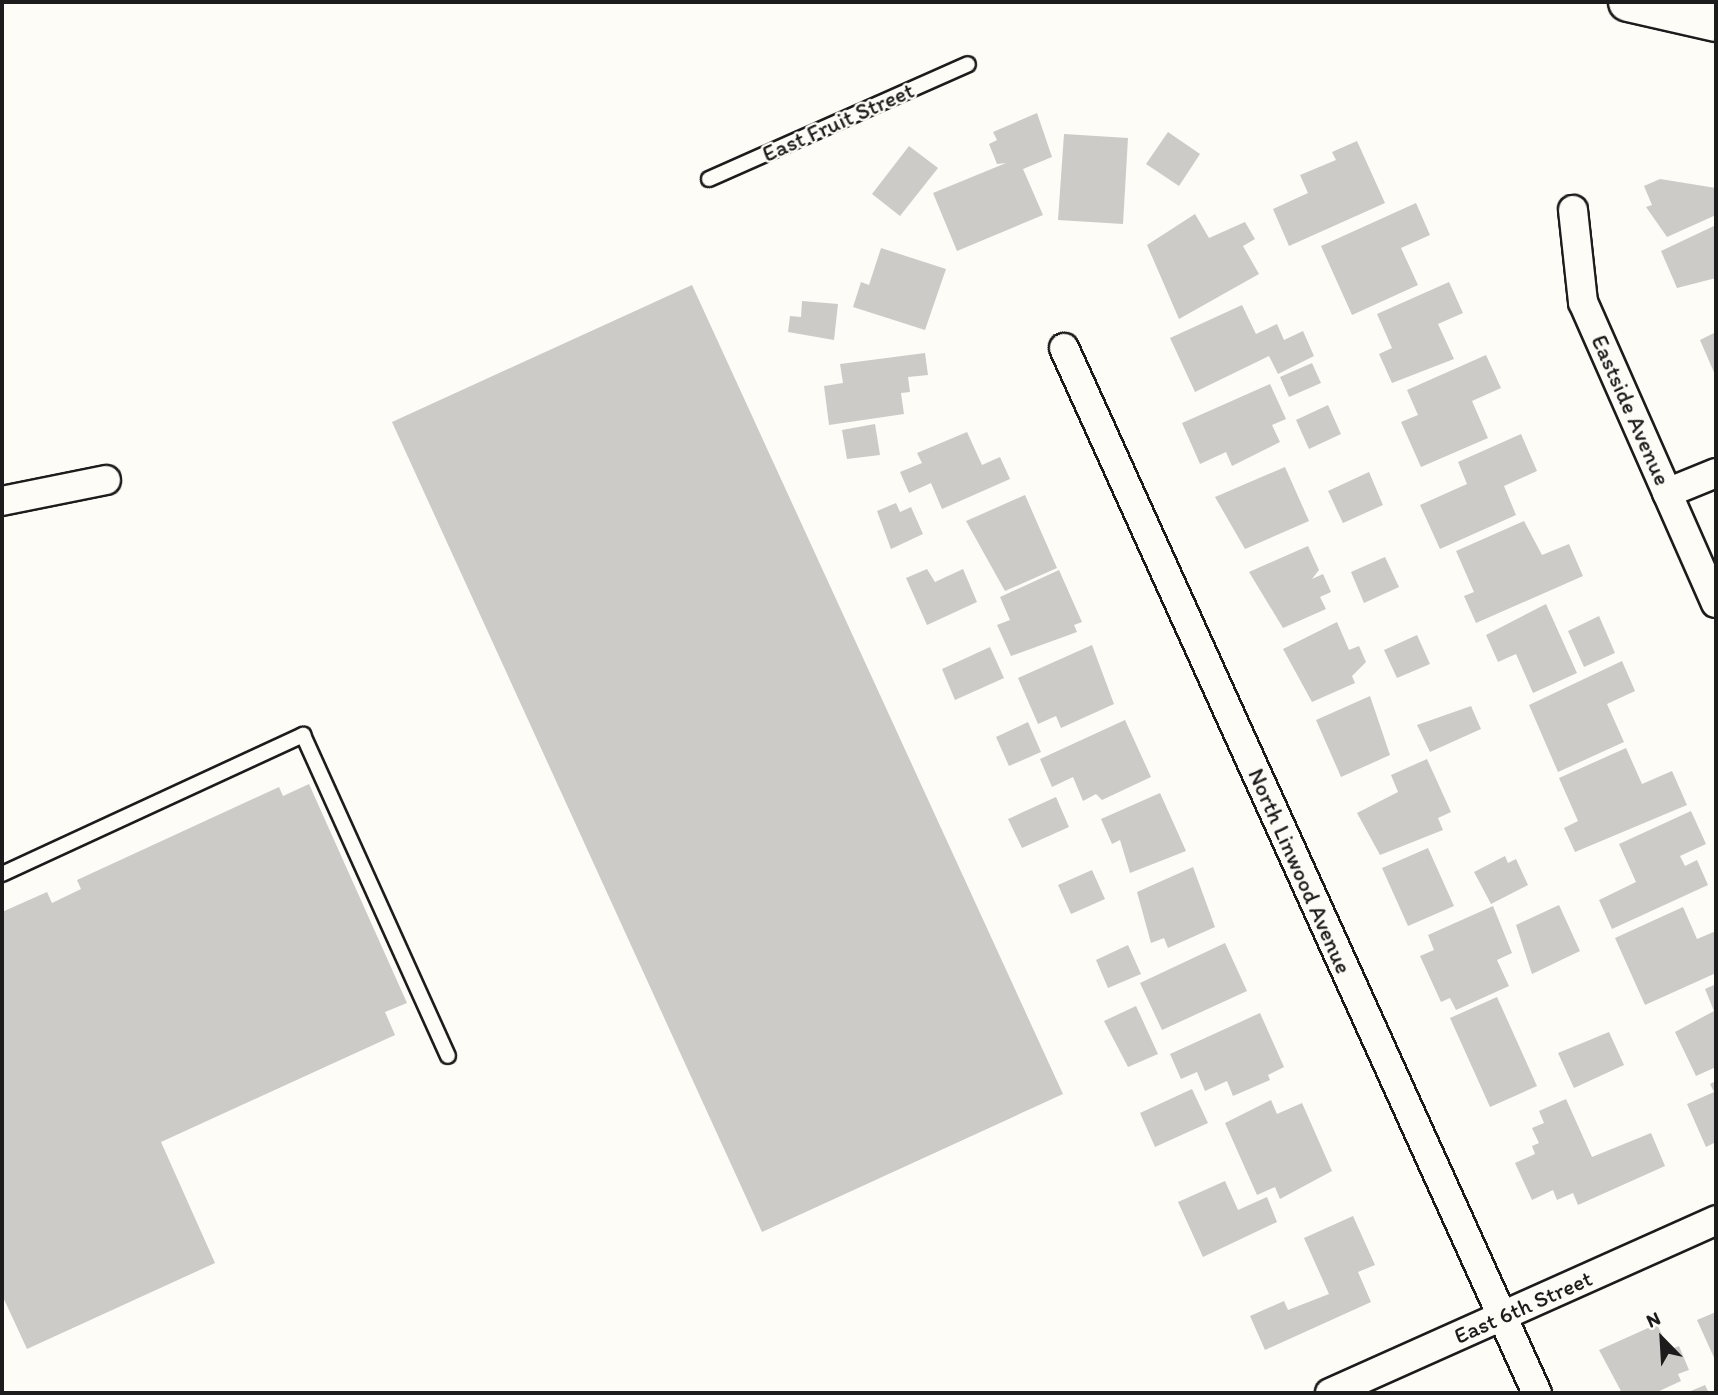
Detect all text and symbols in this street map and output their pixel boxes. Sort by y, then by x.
street label: East Fruit Street [758,76,918,168]
street label: Eastside Avenue [1586,331,1676,489]
street label: North Linwood Avenue [1242,764,1358,978]
street label: East 6th Street [1450,1264,1596,1350]
north arrow [1627,1304,1697,1374]
text: N [1643,1306,1664,1332]

